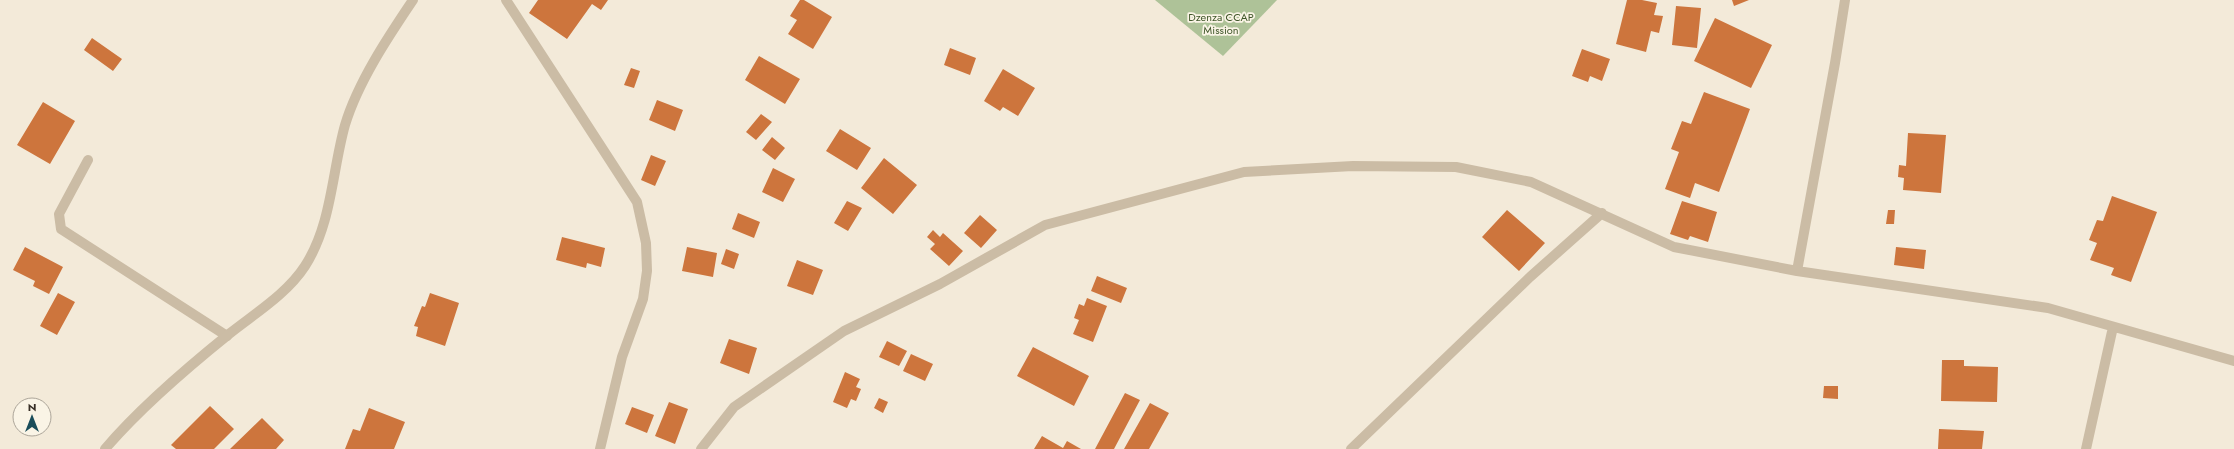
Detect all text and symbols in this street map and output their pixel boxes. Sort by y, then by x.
park label: Dzenza CCAP Mission [1188,9,1254,38]
north arrow [12,397,52,437]
text: N [28,399,36,415]

